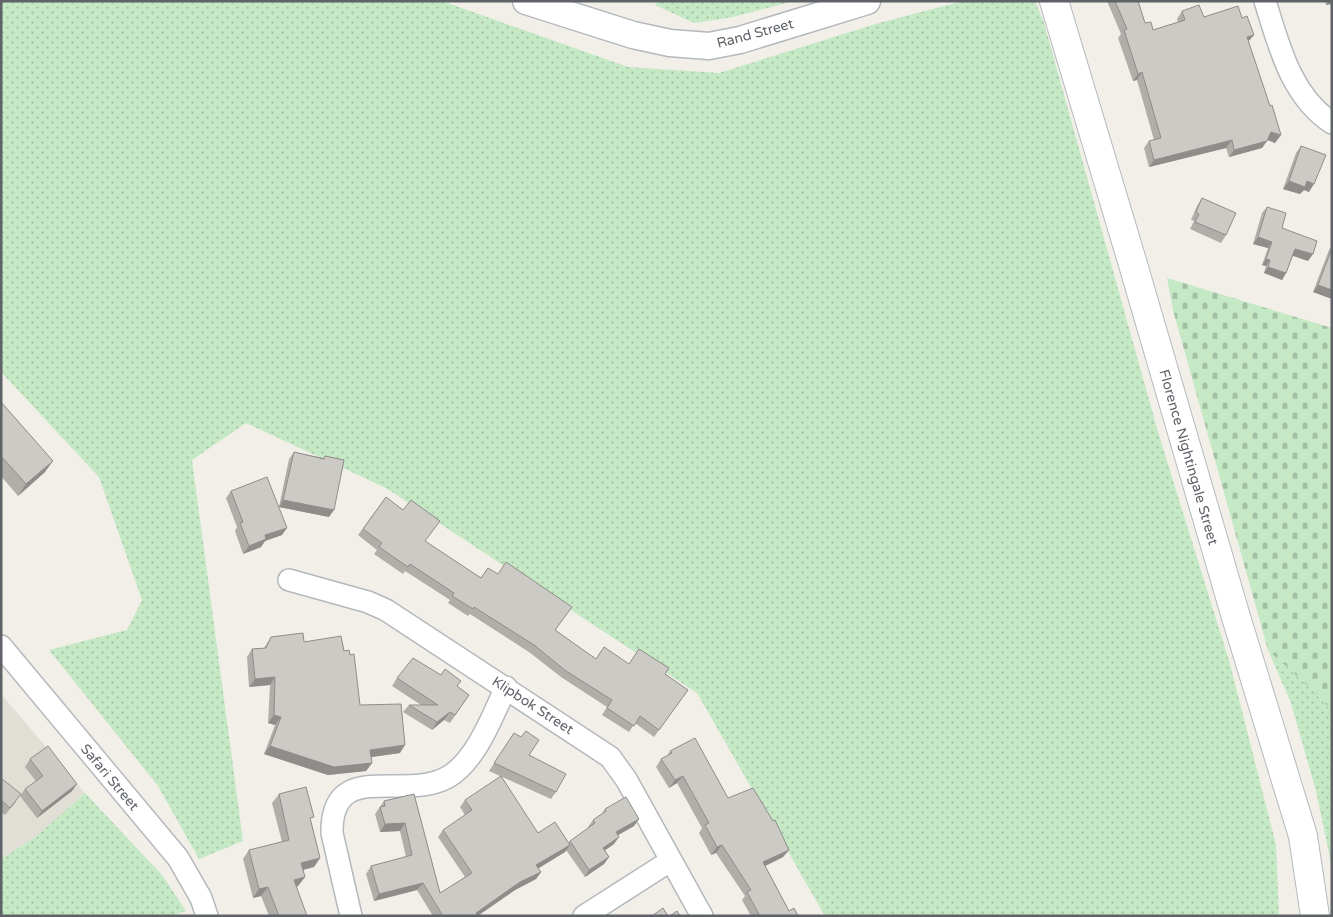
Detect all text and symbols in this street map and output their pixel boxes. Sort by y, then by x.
street label: Rand Street [715,15,796,52]
street label: Florence Nightingale Street [1155,367,1222,548]
street label: Klipbok Street [489,673,577,738]
street label: Safari Street [77,741,143,815]

